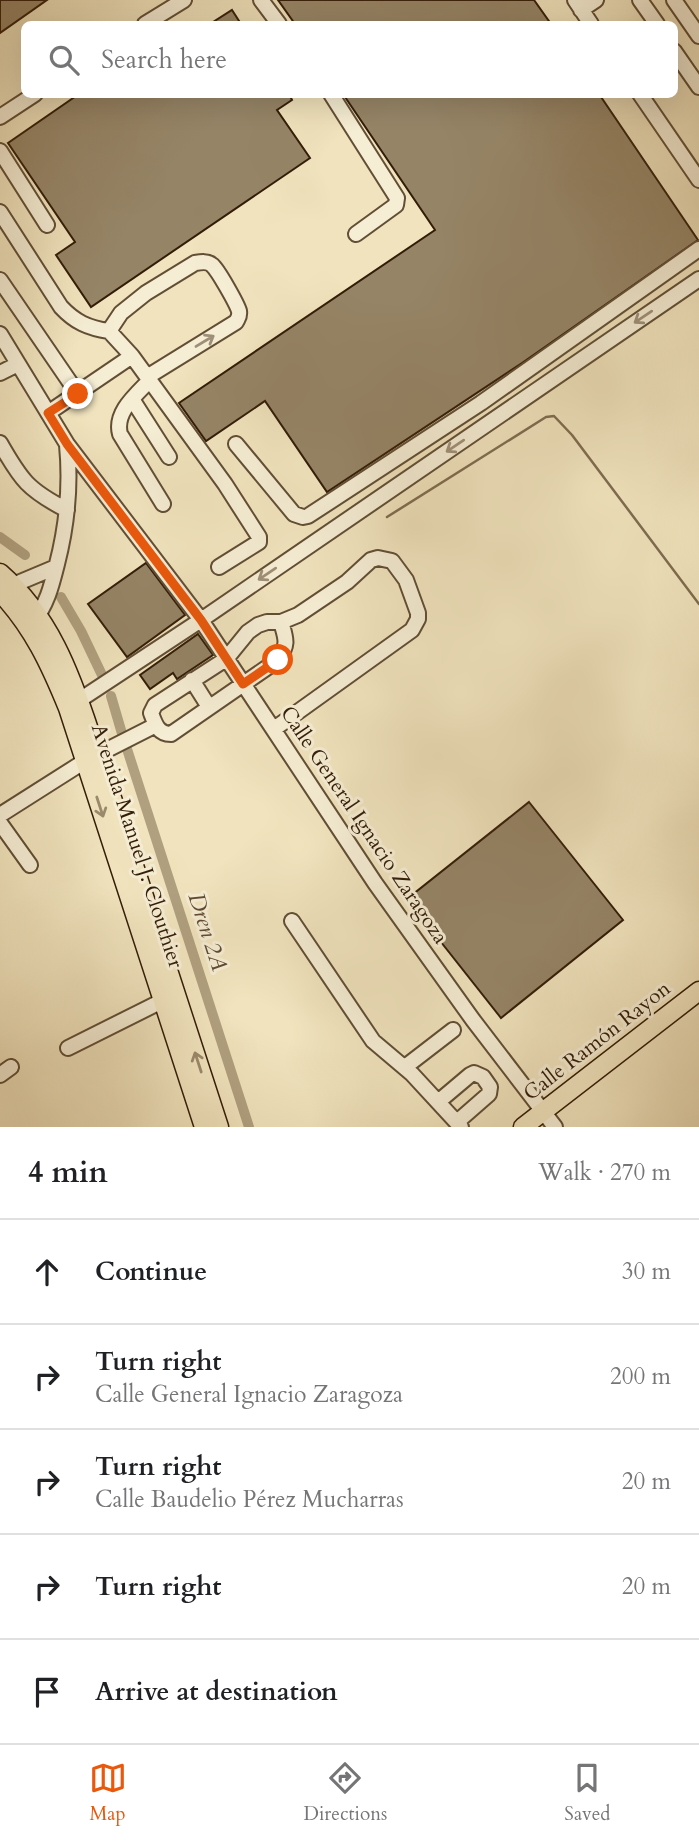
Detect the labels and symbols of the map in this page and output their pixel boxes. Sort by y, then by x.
one-way arrow [634,310,653,324]
one-way arrow [195,334,215,348]
route end [62,378,93,409]
one-way arrow [446,438,465,453]
one-way arrow [258,567,277,581]
route start [262,644,293,675]
street label: Calle General Ignacio Zaragoza [273,700,455,950]
street label: Avenida Manuel J. Clouthier [84,720,190,972]
one-way arrow [94,796,107,818]
water label: Dren 2A [181,889,235,975]
street label: Calle Ramón Rayon [517,974,677,1108]
one-way arrow [191,1051,204,1073]

